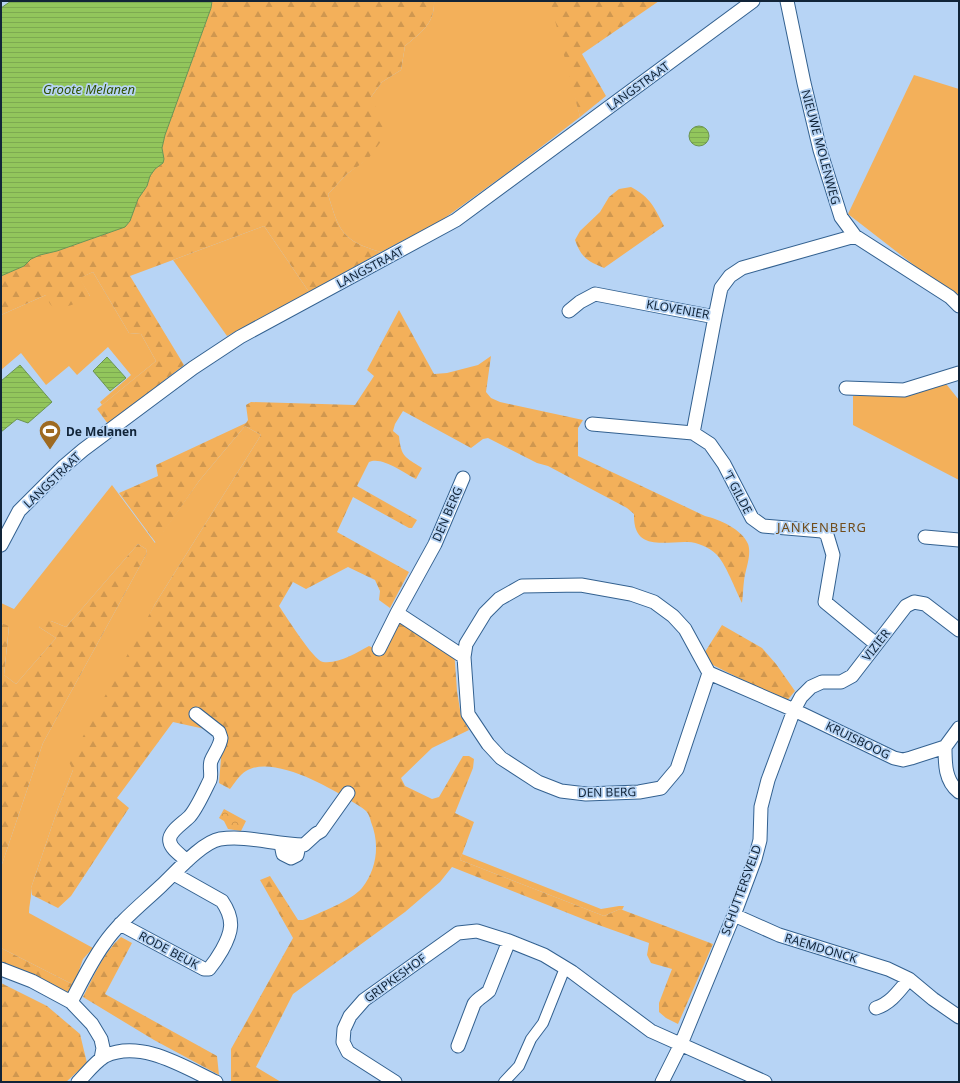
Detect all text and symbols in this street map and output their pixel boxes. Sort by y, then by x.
street label: LANGSTRAAT [603,57,673,115]
water label: Groote Melanen [43,80,135,98]
street label: NIEUWE MOLENWEG [797,88,845,206]
street label: LANGSTRAAT [333,242,407,292]
street label: KLOVENIER [645,295,711,323]
sports icon: De Melanen [37,418,63,451]
place label: De Melanen [66,423,137,440]
street label: LANGSTRAAT [20,448,85,512]
street label: 'T GILDE [719,467,757,517]
street label: DEN BERG [428,484,466,544]
district label: JANKENBERG [775,518,867,536]
street label: VIZIER [858,625,894,665]
street label: KRUISBOOG [823,717,893,763]
street label: DEN BERG [578,783,636,801]
street label: SCHUTTERSVELD [717,842,765,938]
street label: RODE BEUK [136,927,203,973]
street label: RAEMDONCK [783,929,860,967]
street label: GRIPKESHOF [361,950,429,1006]

